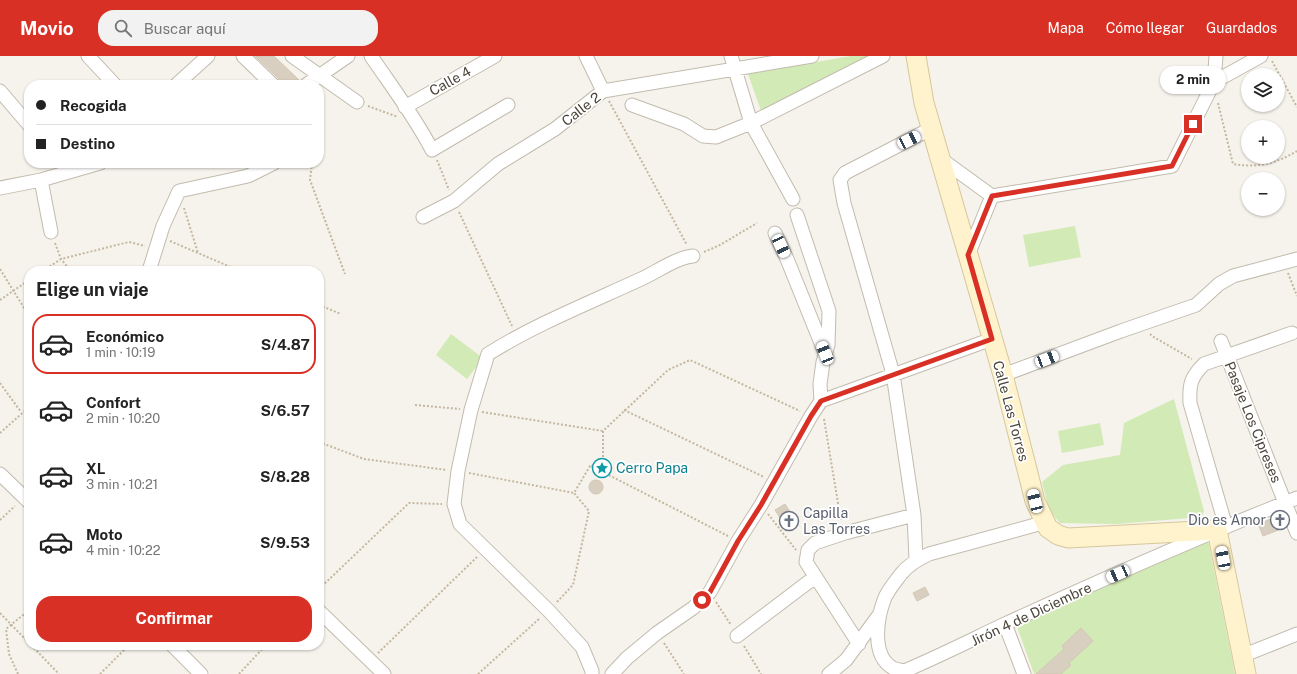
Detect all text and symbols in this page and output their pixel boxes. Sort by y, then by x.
search box [98,10,378,46]
text: Movio [20,17,74,39]
icon: search [112,17,134,39]
text: Buscar aquí [144,20,226,37]
text: Mapa [1048,20,1084,36]
text: Cómo llegar [1106,20,1184,36]
text: Guardados [1206,20,1277,36]
street label: Calle 4 [426,63,474,99]
callout: 2 min [1160,66,1226,94]
map controls [1241,68,1285,216]
button: layers [1241,68,1285,112]
text: 2 min [1176,72,1210,87]
street label: Calle 2 [558,89,604,129]
text: Recogida [60,97,127,114]
route end [1184,115,1202,133]
button: + [1241,120,1285,164]
car [896,129,922,151]
text: Destino [60,135,115,152]
button: − [1241,172,1285,216]
car [770,233,792,259]
text: Elige un viaje [36,279,149,300]
icon: car [38,326,74,362]
text: Económico [86,328,164,345]
text: S/4.87 [261,336,310,353]
car [815,340,835,366]
text: 1 min · 10:19 [86,345,155,360]
car [1034,349,1060,369]
street label: Calle Las Torres [990,359,1032,463]
street label: Pasaje Los Cipreses [1221,359,1285,485]
icon: car [38,392,74,428]
text: Confort [86,394,141,411]
text: S/6.57 [260,402,310,419]
text: 2 min · 10:20 [86,411,160,426]
place icon: Cerro Papa [591,457,613,479]
icon: car [38,458,74,494]
text: XL [86,460,105,477]
place label: Cerro Papa [616,460,688,476]
text: S/8.28 [260,468,310,485]
text: 3 min · 10:21 [86,477,158,492]
car [1026,488,1044,514]
place label: Capilla Las Torres [803,505,870,537]
church icon: Dio es Amor [1269,509,1291,531]
church icon: Capilla Las Torres [778,510,800,532]
place label: Dio es Amor [1188,512,1266,528]
icon: car [38,524,74,560]
text: Moto [86,526,123,543]
text: S/9.53 [260,534,310,551]
text: 4 min · 10:22 [86,543,161,558]
car [1215,545,1231,571]
car [1105,564,1131,584]
street label: Jirón 4 de Diciembre [968,579,1094,649]
route start [693,591,711,609]
button: Confirmar [36,596,312,642]

